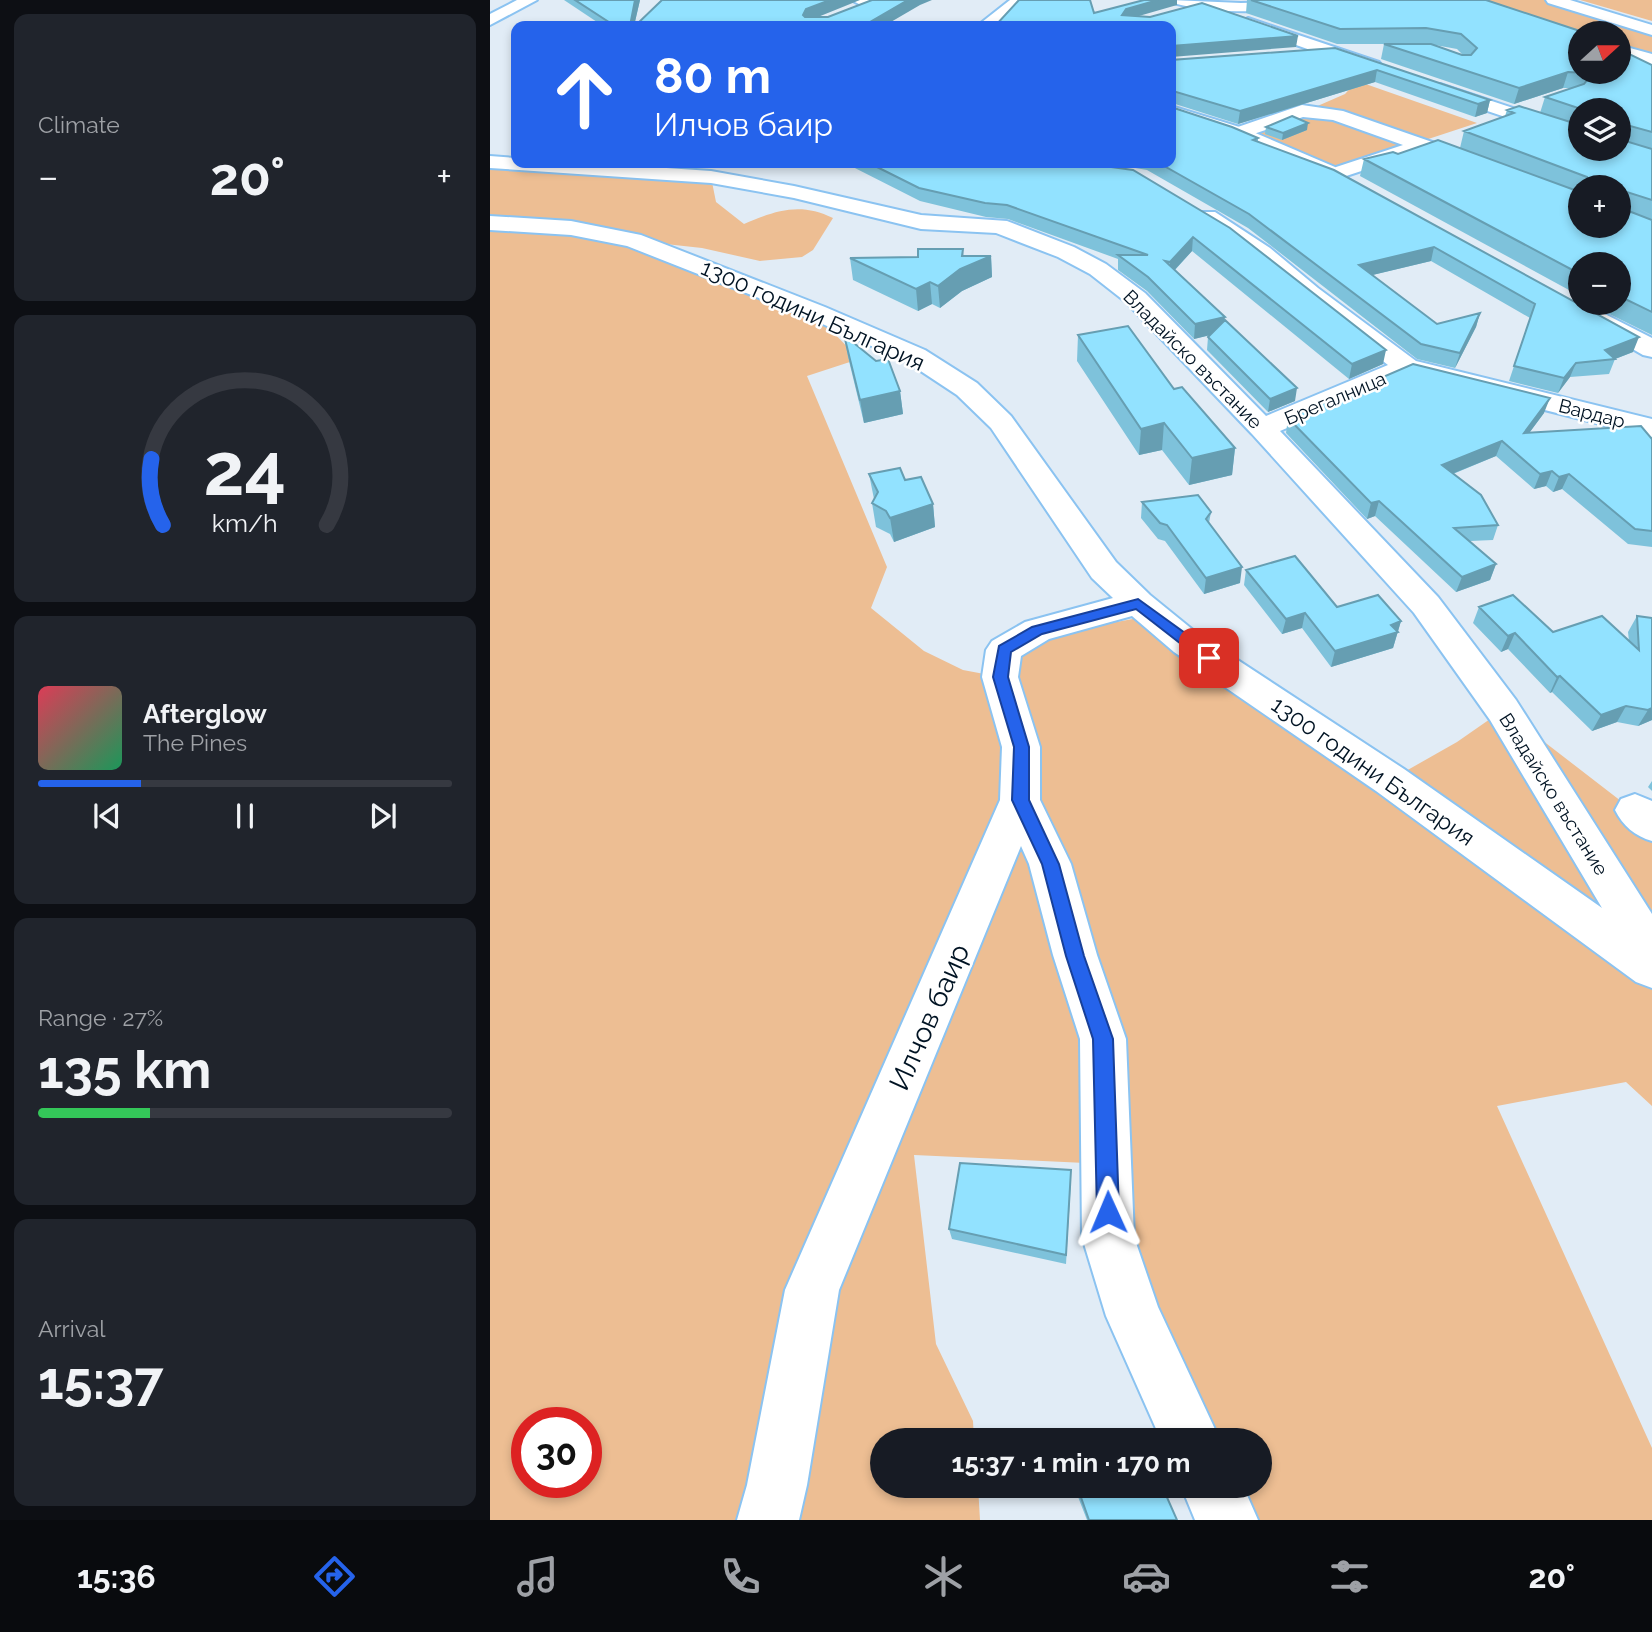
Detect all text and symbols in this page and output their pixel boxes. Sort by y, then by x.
north arrow [1568,21,1631,84]
map controls [1568,21,1631,315]
text: 80 m [654,47,771,104]
icon: ahead [539,49,630,140]
button: layers [1568,98,1631,161]
text: Илчов баир [654,106,833,143]
text: Climate [38,111,120,138]
text: 20° [210,146,285,207]
text: − [38,154,58,199]
text: + [436,154,452,199]
button: + [1568,175,1631,238]
button: − [1568,252,1631,315]
street label: 1300 години България [697,253,929,376]
street label: Владайско въстание [1119,285,1267,433]
street label: Брегалница [1281,367,1389,429]
street label: Вардар [1556,394,1628,432]
text: 24 [204,427,286,512]
text: km/h [212,508,278,538]
pin [1179,628,1239,688]
icon: arrive [1190,639,1228,677]
street label: 1300 години България [1267,690,1480,851]
text: Afterglow [143,699,267,729]
street label: Владайско въстание [1495,709,1613,879]
text: The Pines [143,729,247,756]
icon: previous [88,797,126,835]
icon: pause [226,797,264,835]
icon: next [364,797,402,835]
street label: Илчов баир [883,939,976,1095]
text: Range · 27% [38,1004,163,1031]
text: 135 km [38,1039,211,1100]
position arrow [1071,1175,1145,1249]
text: Arrival [38,1315,105,1342]
text: 15:37 [38,1350,164,1411]
speed limit sign: 30 [511,1407,602,1498]
text: 15:37 · 1 min · 170 m [952,1448,1190,1478]
icon: directions [310,1552,359,1601]
icon: music [513,1552,562,1601]
icon: phone [716,1552,765,1601]
icon: climate [919,1552,968,1601]
icon: car [1122,1552,1171,1601]
icon: filters [1325,1552,1374,1601]
text: 15:36 [77,1558,156,1595]
text: 20° [1529,1558,1575,1595]

